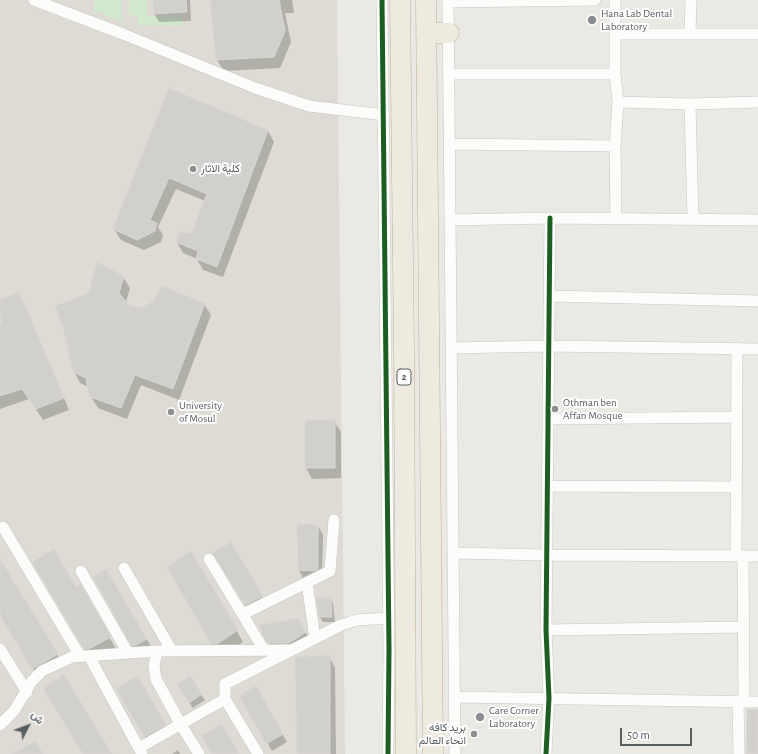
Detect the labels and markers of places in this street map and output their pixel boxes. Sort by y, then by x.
place label: Hana Lab Dental Laboratory [601,7,672,33]
marker: Hana Lab Dental Laboratory [586,14,598,26]
place label: كلية الاثار [201,162,240,176]
marker: كلية الاثار [188,164,198,174]
place label: Othman ben Affan Mosque [563,396,623,422]
place label: University of Mosul [179,399,222,425]
marker: Othman ben Affan Mosque [550,404,560,414]
marker: University of Mosul [166,407,176,417]
place label: Care Corner Laboratory [489,704,539,730]
marker: Care Corner Laboratory [474,711,486,723]
place label: بريد كافه انحاء العالم [419,721,466,747]
marker: بريد كافه انحاء العالم [469,729,479,739]

